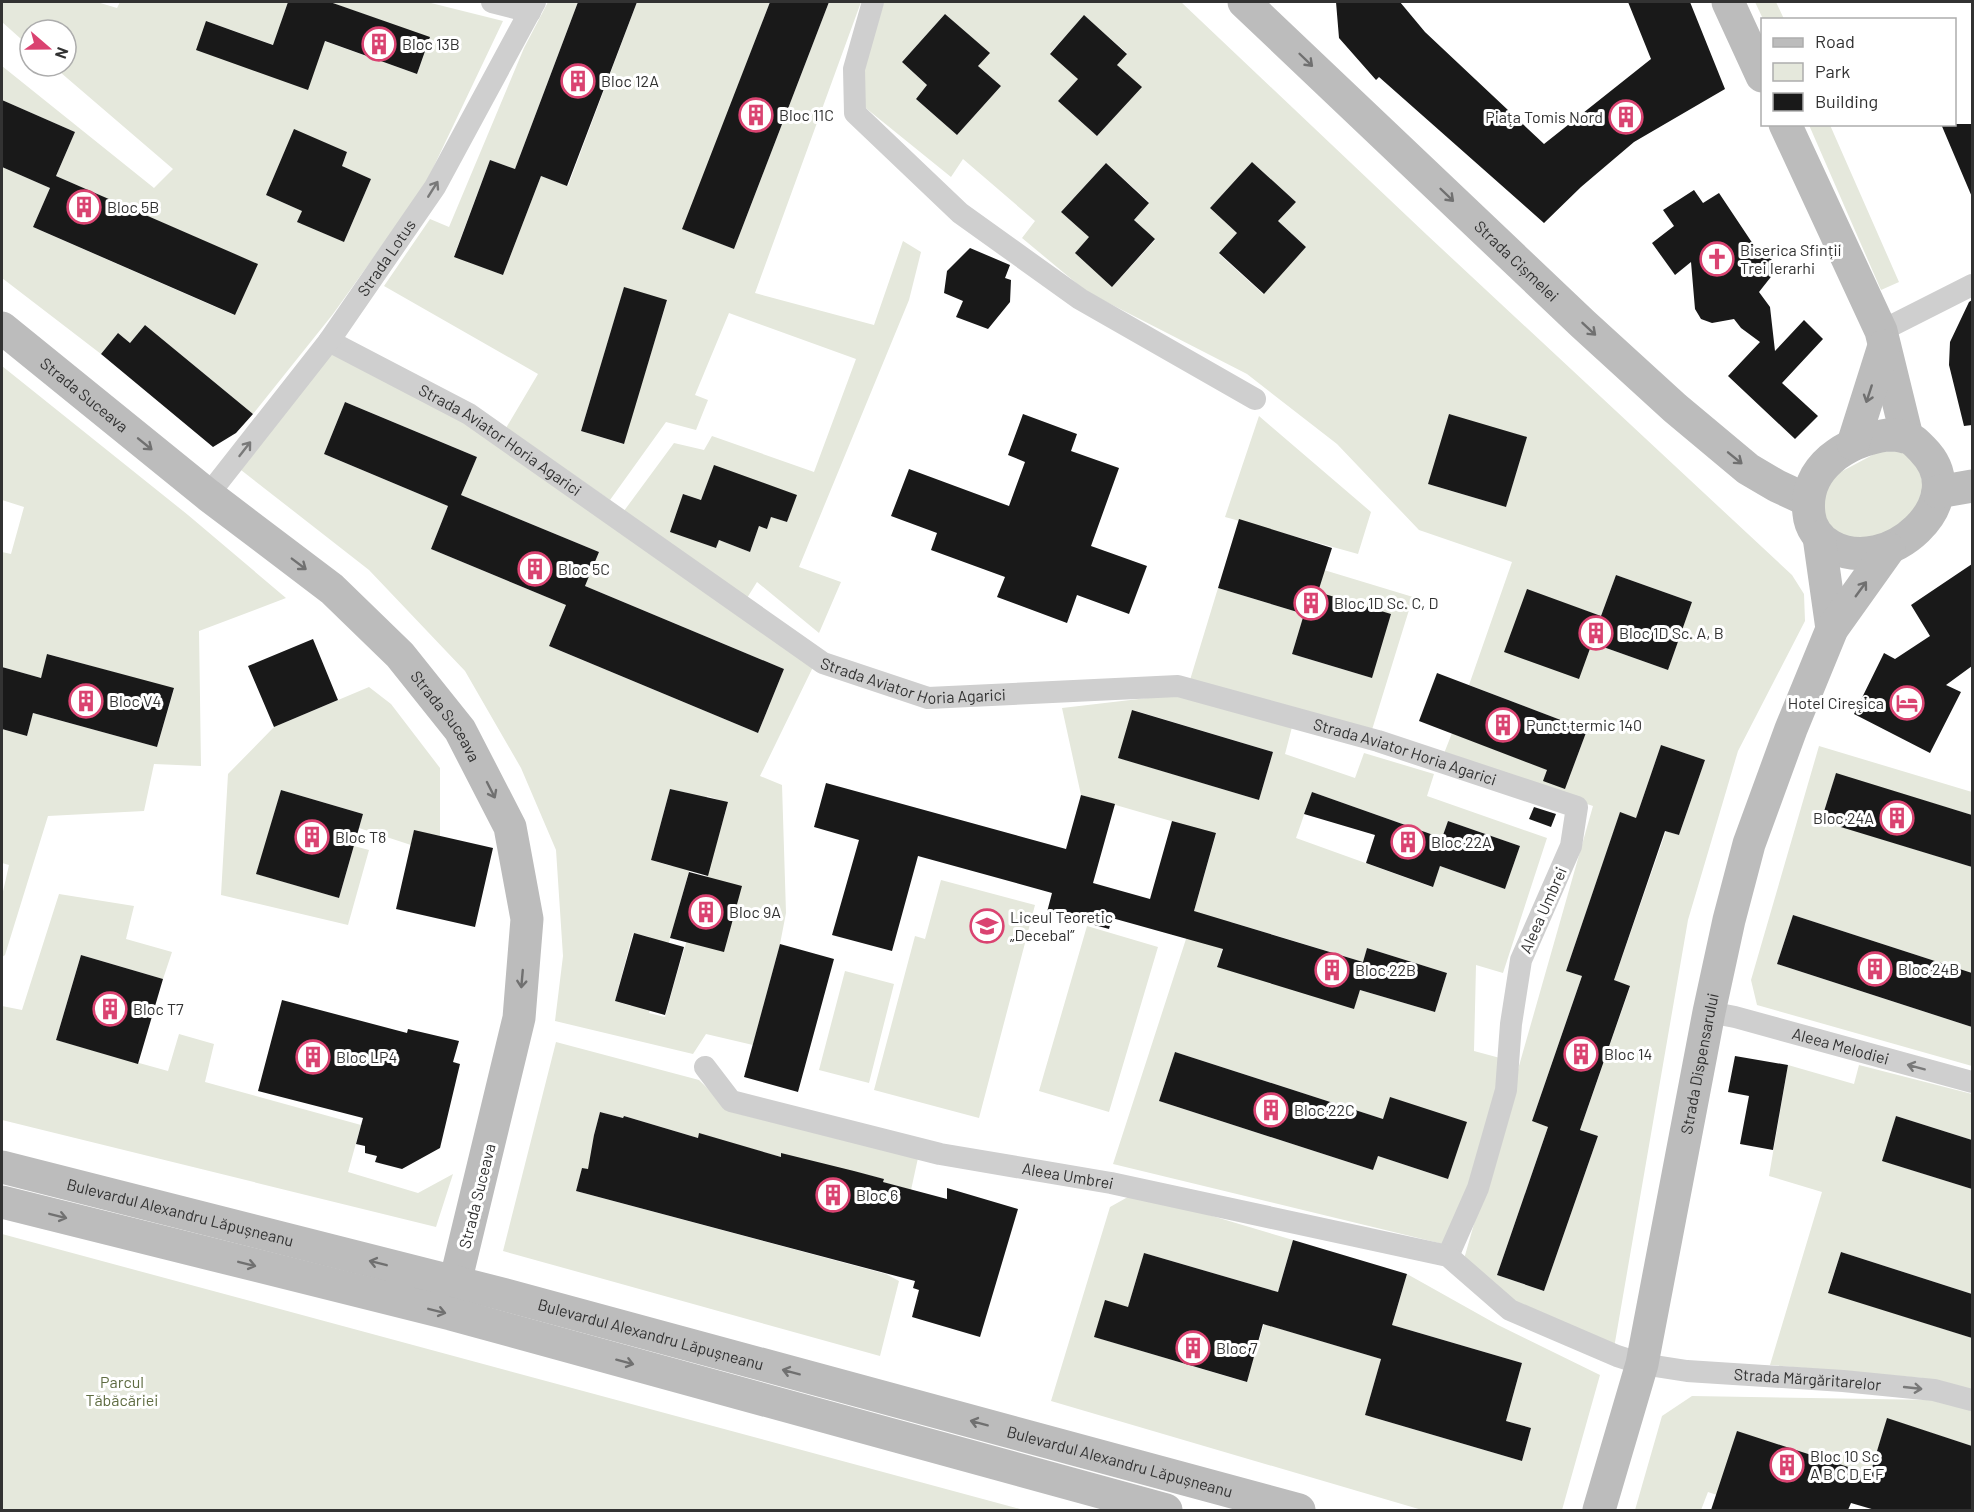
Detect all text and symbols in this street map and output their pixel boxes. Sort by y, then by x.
north arrow [18,18,78,78]
legend [1761,18,1956,126]
building icon: Bloc 13B [361,26,397,62]
text: Road [1815,30,1855,52]
place label: Bloc 13B [402,34,460,53]
text: N [52,45,73,62]
one-way arrow [1299,53,1314,68]
text: Park [1815,60,1850,82]
building icon: Bloc 12A [560,63,596,99]
place label: Bloc 12A [601,71,659,90]
text: Building [1815,90,1878,112]
building icon: Bloc 11C [738,97,774,133]
building icon: Piața Tomis Nord [1608,99,1644,135]
place label: Bloc 11C [779,105,834,124]
place label: Piața Tomis Nord [1485,107,1603,126]
one-way arrow [427,181,440,198]
one-way arrow [1440,188,1455,202]
building icon: Bloc 5B [66,189,102,225]
place label: Bloc 5B [107,197,159,216]
street label: Strada Lotus [353,215,419,299]
street label: Strada Cișmelei [1471,216,1563,305]
place label: Biserica Sfinții Trei Ierarhi [1740,240,1842,277]
church icon: Biserica Sfinții Trei Ierarhi [1699,241,1735,277]
one-way arrow [1581,322,1596,336]
street label: Strada Suceava [37,353,132,436]
street label: Strada Aviator Horia Agarici [416,380,586,499]
one-way arrow [1863,384,1874,403]
one-way arrow [137,437,153,450]
one-way arrow [238,441,251,457]
one-way arrow [1727,452,1743,465]
building icon: Bloc 5C [517,551,553,587]
one-way arrow [290,557,306,570]
place label: Bloc 5C [558,559,610,578]
one-way arrow [1855,581,1867,597]
building icon: Bloc 1D Sc. C, D [1293,585,1329,621]
place label: Bloc 1D Sc. C, D [1334,593,1438,612]
building icon: Bloc 1D Sc. A, B [1578,615,1614,651]
place label: Bloc 1D Sc. A, B [1619,623,1724,642]
street label: Strada Aviator Horia Agarici [818,653,1006,707]
street label: Strada Suceava [407,666,485,765]
building icon: Bloc V4 [68,683,104,719]
hotel icon: Hotel Cireșica [1889,685,1925,721]
place label: Bloc V4 [109,691,161,710]
place label: Hotel Cireșica [1788,693,1884,712]
building icon: Punct termic 140 [1485,707,1521,743]
street label: Strada Aviator Horia Agarici [1312,714,1499,789]
place label: Punct termic 140 [1526,715,1642,734]
one-way arrow [485,781,497,798]
building icon: Bloc 24A [1879,800,1915,836]
place label: Bloc 24A [1813,808,1874,827]
building icon: Bloc T8 [294,819,330,855]
building icon: Bloc 22A [1390,824,1426,860]
place label: Bloc T8 [335,827,386,846]
place label: Bloc 22A [1431,832,1492,851]
street label: Aleea Umbrei [1515,864,1570,956]
building icon: Bloc 9A [688,894,724,930]
place label: Bloc 9A [729,902,781,921]
place label: Liceul Teoretic „Decebal” [1010,907,1113,944]
school or university icon: Liceul Teoretic „Decebal” [969,908,1005,944]
building icon: Bloc 24B [1857,951,1893,987]
building icon: Bloc 22B [1314,952,1350,988]
place label: Bloc 24B [1898,959,1959,978]
place label: Bloc 22B [1355,960,1416,979]
one-way arrow [516,968,527,988]
building icon: Bloc T7 [92,991,128,1027]
street label: Strada Dispensarului [1676,991,1722,1136]
place label: Bloc T7 [133,999,184,1018]
street label: Aleea Melodiei [1790,1023,1891,1068]
building icon: Bloc 14 [1563,1036,1599,1072]
building icon: Bloc LP4 [295,1039,331,1075]
place label: Bloc 14 [1604,1044,1652,1063]
place label: Bloc LP4 [336,1047,397,1066]
one-way arrow [1907,1061,1926,1072]
building icon: Bloc 22C [1253,1092,1289,1128]
place label: Bloc 22C [1294,1100,1355,1119]
street label: Strada Suceava [454,1141,499,1250]
street label: Aleea Umbrei [1021,1158,1115,1192]
street label: Bulevardul Alexandru Lăpușneanu [65,1174,296,1250]
building icon: Bloc 6 [815,1177,851,1213]
place label: Bloc 6 [856,1185,898,1204]
one-way arrow [48,1211,67,1223]
one-way arrow [369,1257,388,1268]
one-way arrow [238,1258,257,1270]
street label: Bulevardul Alexandru Lăpușneanu [536,1294,766,1374]
one-way arrow [427,1305,446,1317]
building icon: Bloc 7 [1175,1330,1211,1366]
place label: Bloc 7 [1216,1338,1258,1357]
one-way arrow [615,1357,634,1368]
street label: Strada Mărgăritarelor [1733,1364,1882,1394]
one-way arrow [781,1366,800,1378]
park label: Parcul Tăbăcăriei [86,1372,158,1409]
one-way arrow [1902,1383,1922,1394]
one-way arrow [970,1417,989,1429]
street label: Bulevardul Alexandru Lăpușneanu [1005,1421,1235,1501]
place label: Bloc 10 Sc A B C D E F [1810,1446,1884,1483]
building icon: Bloc 10 Sc A B C D E F [1769,1447,1805,1483]

